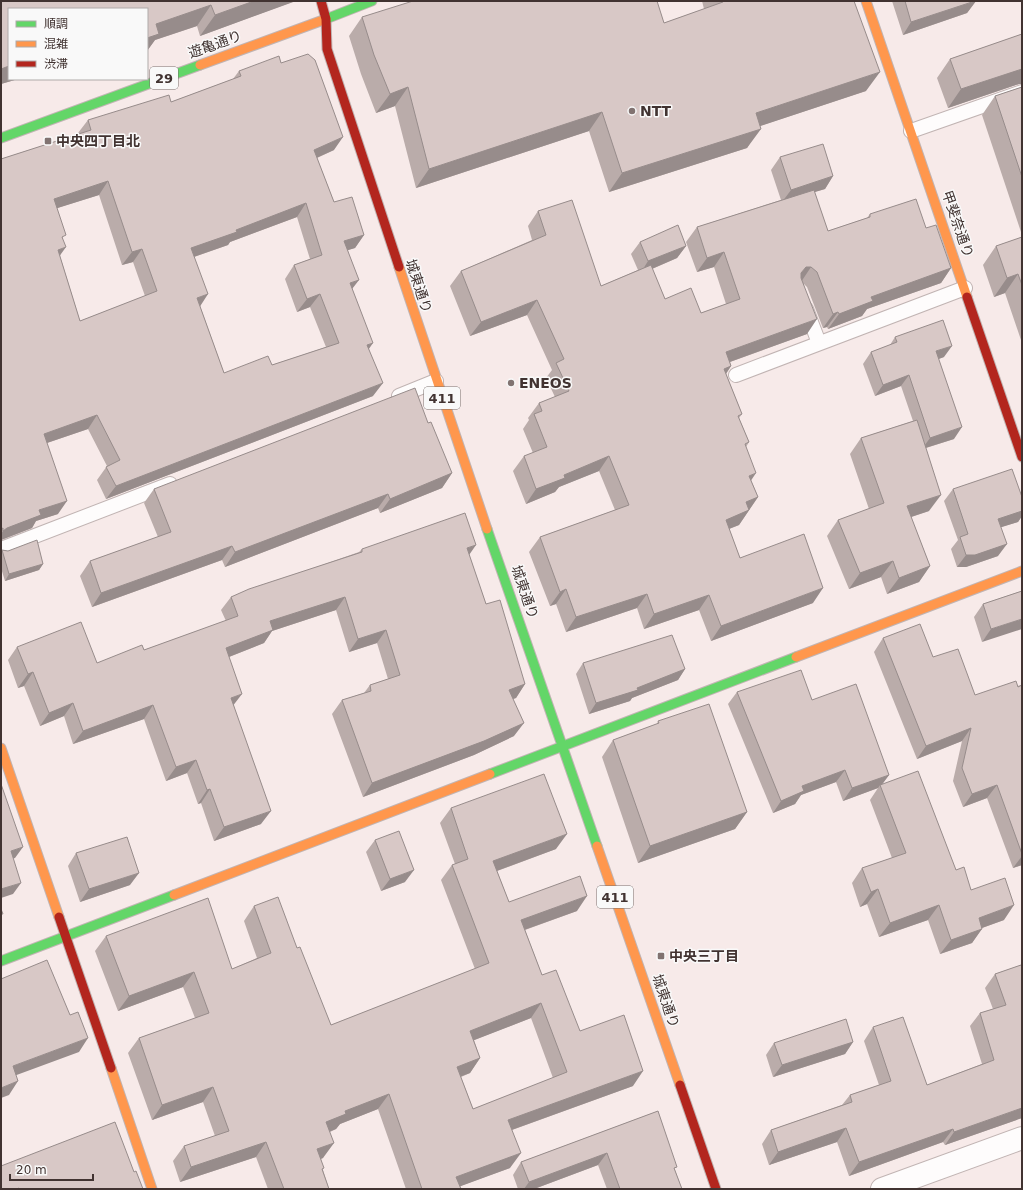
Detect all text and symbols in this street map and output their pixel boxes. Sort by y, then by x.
legend [8,8,148,80]
text: 順調 [44,17,68,31]
street label: 遊亀通り [186,27,244,61]
text: 混雑 [44,37,68,51]
text: 渋滞 [44,57,68,71]
road number: 29 [150,67,178,89]
place label: NTT [640,103,672,119]
marker: NTT [627,106,637,116]
place label: 中央四丁目北 [56,133,140,149]
marker: 中央四丁目北 [43,136,53,146]
street label: 甲斐奈通り [939,188,977,260]
street label: 城東通り [403,257,435,315]
place label: ENEOS [519,375,572,391]
marker: ENEOS [506,378,516,388]
road number: 411 [424,387,460,409]
street label: 城東通り [508,563,542,621]
road number: 411 [597,886,633,908]
place label: 中央三丁目 [669,948,739,964]
marker: 中央三丁目 [656,951,666,961]
street label: 城東通り [649,972,683,1030]
scale bar [10,1156,93,1182]
text: 20 m [16,1163,47,1177]

